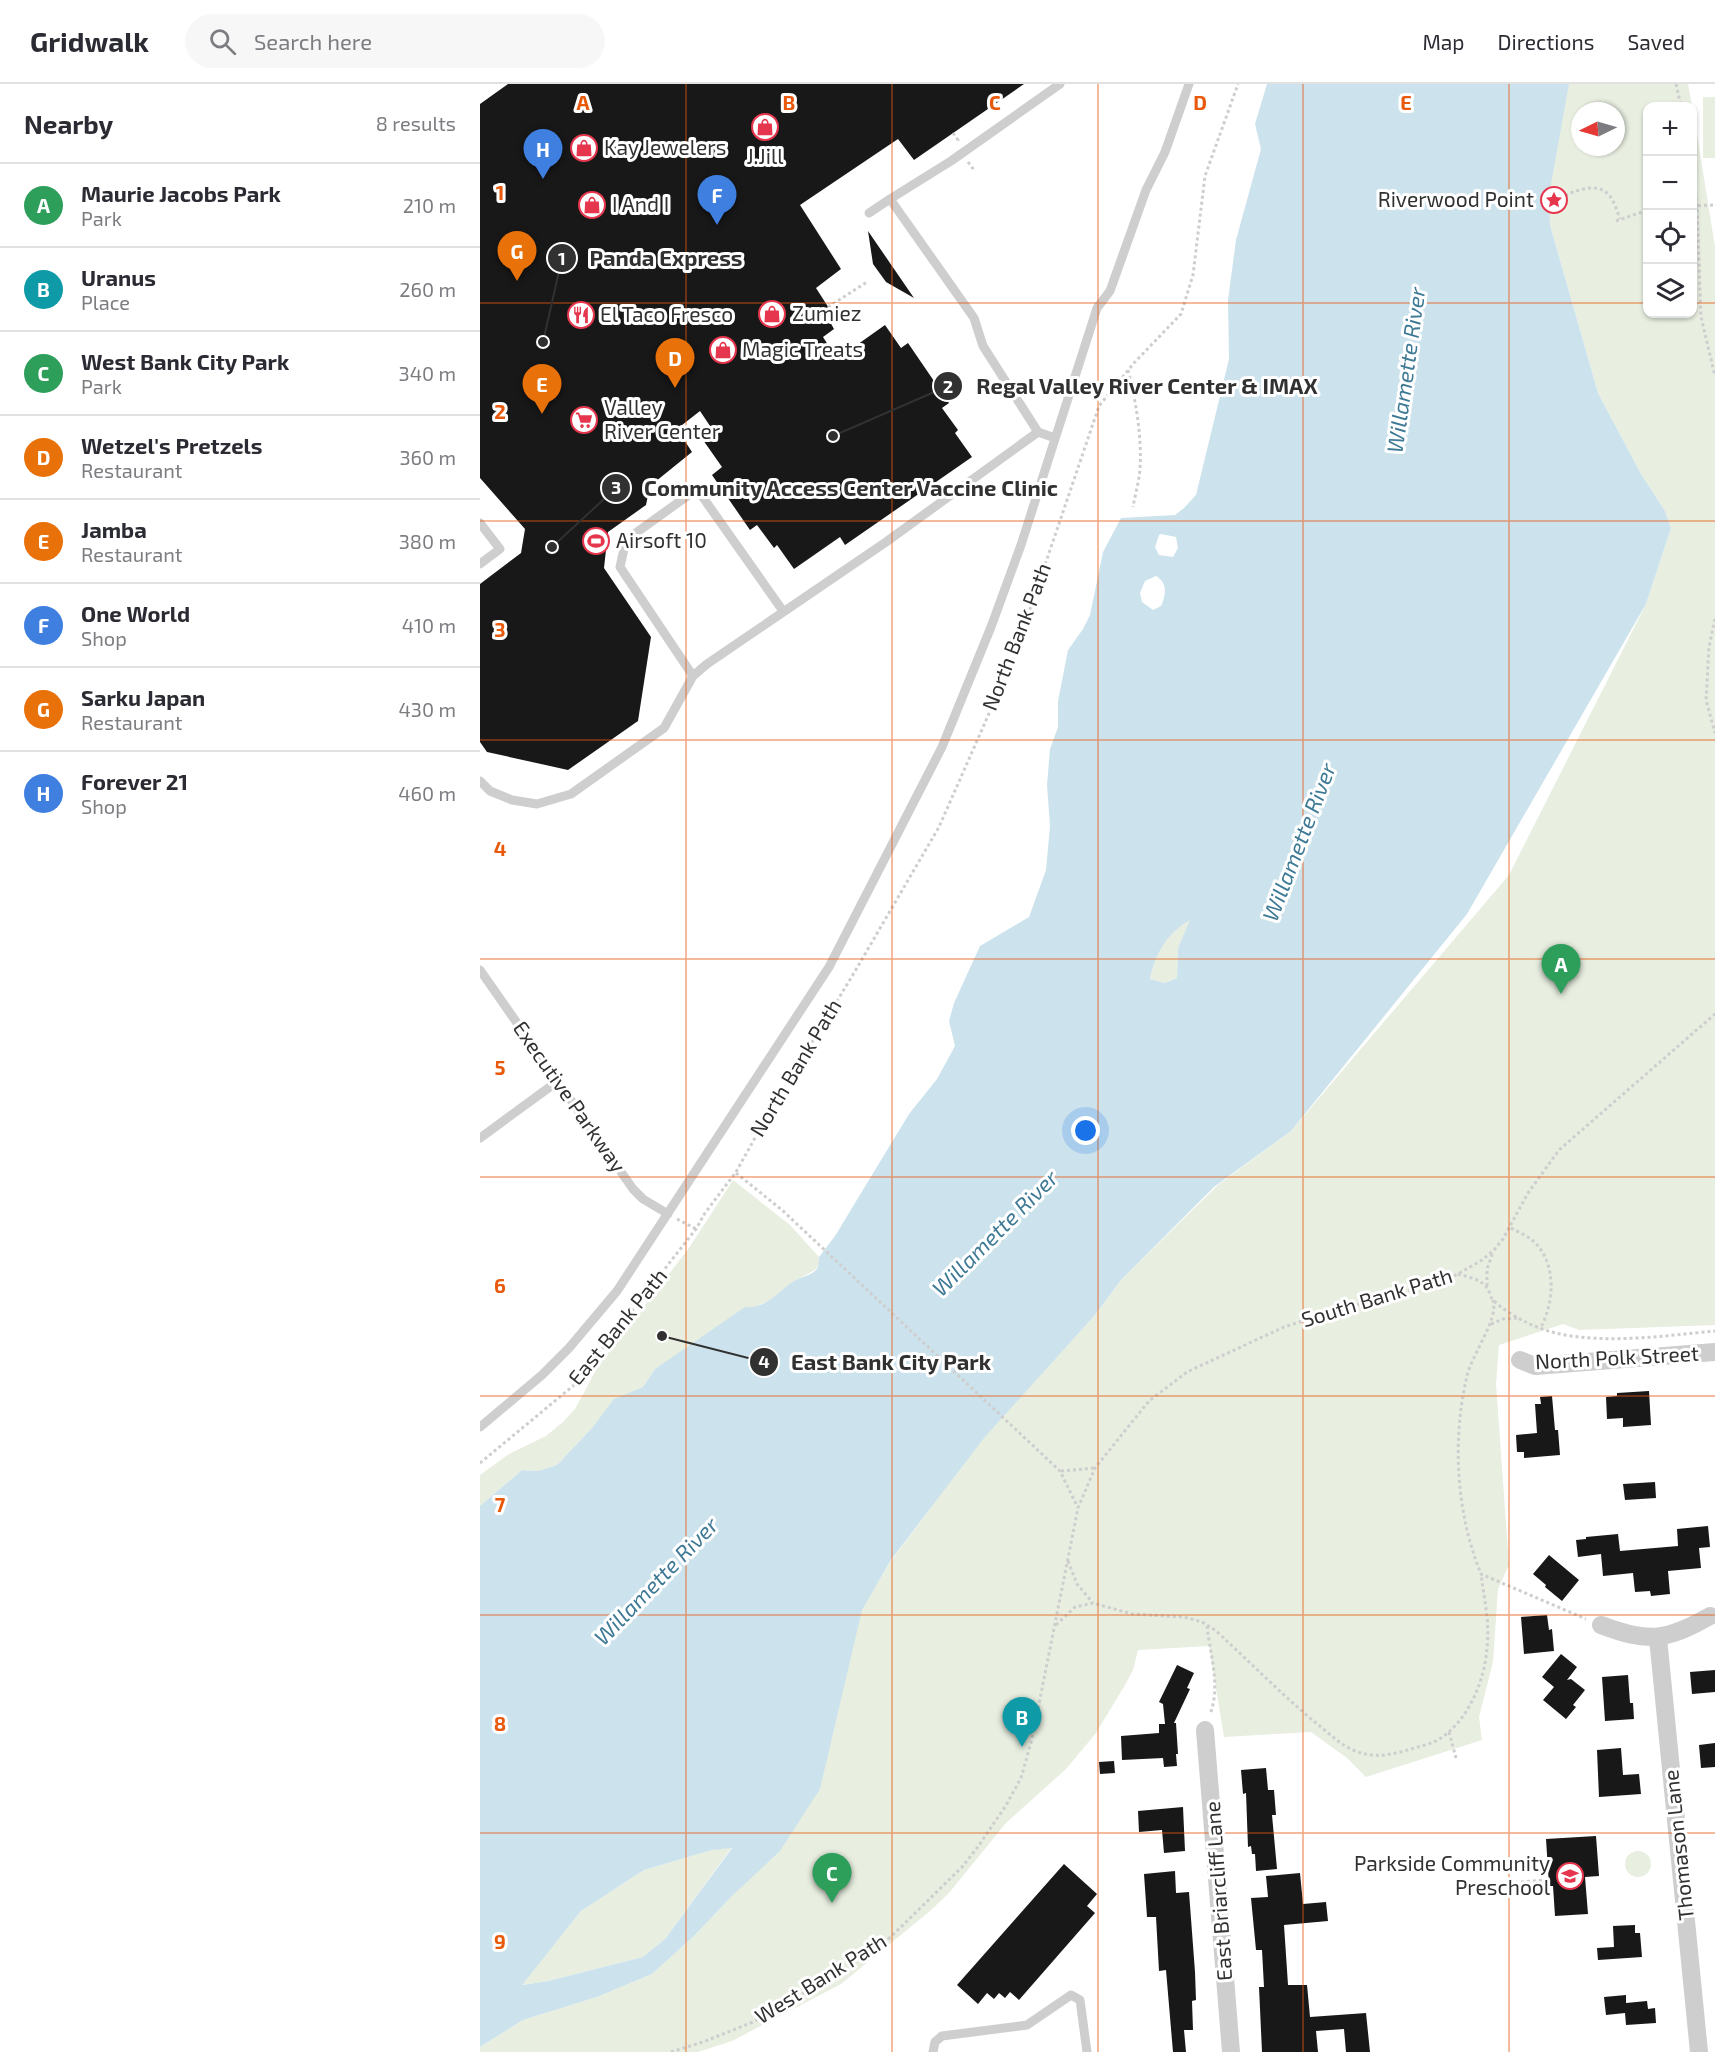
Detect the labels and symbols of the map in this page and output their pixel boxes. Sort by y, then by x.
text: A [576,90,590,114]
text: B [783,90,795,114]
text: C [989,90,1001,114]
text: D [1193,90,1207,114]
text: E [1400,90,1412,114]
north arrow [1571,102,1625,156]
shop icon: J.Jill [750,112,780,142]
pin: H [524,130,562,179]
shop icon: Kay Jewelers [569,133,599,163]
place label: Kay Jewelers [604,134,726,159]
place label: J.Jill [747,143,784,168]
pin: F [698,176,736,225]
text: 1 [496,180,504,204]
place icon: Riverwood Point [1539,185,1569,215]
place label: Riverwood Point [1378,186,1534,211]
shop icon: I And I [577,190,607,220]
place label: I And I [612,191,669,216]
pin: G [498,232,537,281]
callout: Panda Express [547,238,754,278]
text: Panda Express [589,244,743,270]
text: 1 [558,247,566,269]
water label: Willamette River [1380,284,1430,454]
shop icon: Zumiez [757,299,787,329]
restaurant icon: El Taco Fresco [566,300,596,330]
place label: Zumiez [792,300,861,325]
place label: El Taco Fresco [600,301,733,326]
shop icon: Magic Treats [708,335,738,365]
place label: Magic Treats [742,336,863,361]
pin: D [656,338,694,388]
pin: E [522,364,562,414]
callout: Regal Valley River Center & IMAX [933,366,1331,406]
text: Regal Valley River Center & IMAX [976,372,1318,399]
text: 2 [943,375,953,397]
place label: Valley River Center [604,394,721,443]
text: 2 [494,399,506,423]
supermarket icon: Valley River Center [569,405,599,435]
callout: Community Access Center Vaccine Clinic [601,468,1071,508]
text: Community Access Center Vaccine Clinic [644,474,1058,501]
text: 3 [611,476,621,498]
sports icon: Airsoft 10 [581,526,611,556]
place label: Airsoft 10 [616,527,707,552]
street label: North Bank Path [976,559,1055,714]
text: 3 [494,617,506,641]
water label: Willamette River [1256,758,1341,924]
text: 4 [494,836,507,860]
pin: A [1542,944,1580,994]
street label: North Bank Path [744,994,846,1141]
street label: Executive Parkway [509,1016,632,1177]
text: 5 [494,1055,506,1079]
your location [1071,1116,1100,1145]
water label: Willamette River [926,1163,1063,1301]
street label: South Bank Path [1298,1262,1455,1331]
street label: East Bank Path [562,1263,671,1389]
text: 6 [494,1273,506,1297]
street label: North Polk Street [1534,1340,1699,1373]
callout: East Bank City Park [749,1342,1003,1382]
text: East Bank City Park [791,1348,992,1375]
text: 4 [758,1350,770,1372]
text: 7 [495,1492,506,1516]
water label: Willamette River [588,1510,724,1649]
pin: B [1002,1698,1042,1747]
text: 8 [494,1711,506,1735]
street label: Thomason Lane [1657,1768,1698,1922]
street label: East Briarcliff Lane [1199,1800,1236,1982]
place label: Parkside Community Preschool [1354,1850,1551,1899]
pin: C [812,1854,852,1903]
school or university icon: Parkside Community Preschool [1555,1861,1585,1891]
street label: West Bank Path [750,1927,890,2028]
text: 9 [494,1929,506,1953]

